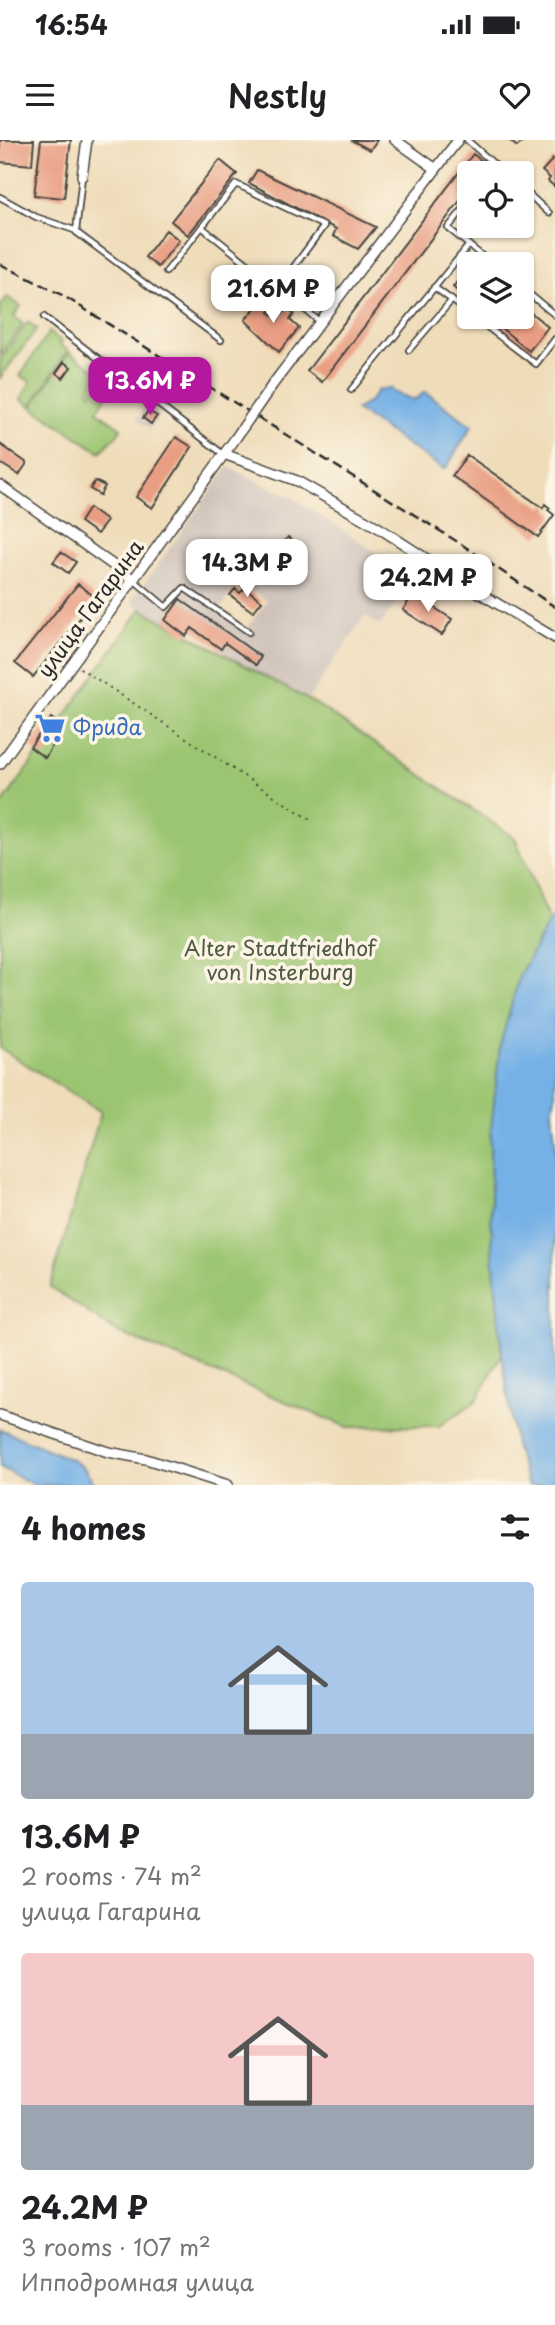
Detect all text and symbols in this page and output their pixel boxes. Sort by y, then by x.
text: 16:54 [35,5,108,44]
text: Nestly [228,71,327,119]
icon: menu [21,76,59,114]
icon: heart [496,76,534,114]
map controls [457,161,534,329]
button: locate [457,161,534,238]
button: layers [457,252,534,329]
pin: 21.6M ₽ [208,265,338,325]
text: 21.6M ₽ [227,270,319,305]
pin: 13.6M ₽ [85,358,215,417]
text: 13.6M ₽ [104,362,196,397]
street label: улица Гагарина [28,531,151,684]
pin: 14.3M ₽ [182,540,312,599]
text: 14.3M ₽ [202,544,292,579]
pin: 24.2M ₽ [363,554,493,614]
text: 24.2M ₽ [379,559,477,594]
place label: Фрида [73,710,143,742]
supermarket icon: Фрида [33,711,67,745]
park label: Alter Stadtfriedhof von Insterburg [184,931,378,987]
text: 4 homes [21,1505,146,1550]
icon: filters [496,1508,534,1546]
icon: home [215,1627,341,1753]
text: 13.6M ₽ [21,1813,140,1858]
text: 2 rooms · 74 m² [21,1858,202,1893]
text: улица Гагарина [21,1893,201,1928]
icon: home [215,1998,341,2124]
text: 24.2M ₽ [21,2184,148,2229]
text: 3 rooms · 107 m² [21,2229,211,2264]
text: Ипподромная улица [21,2264,254,2299]

